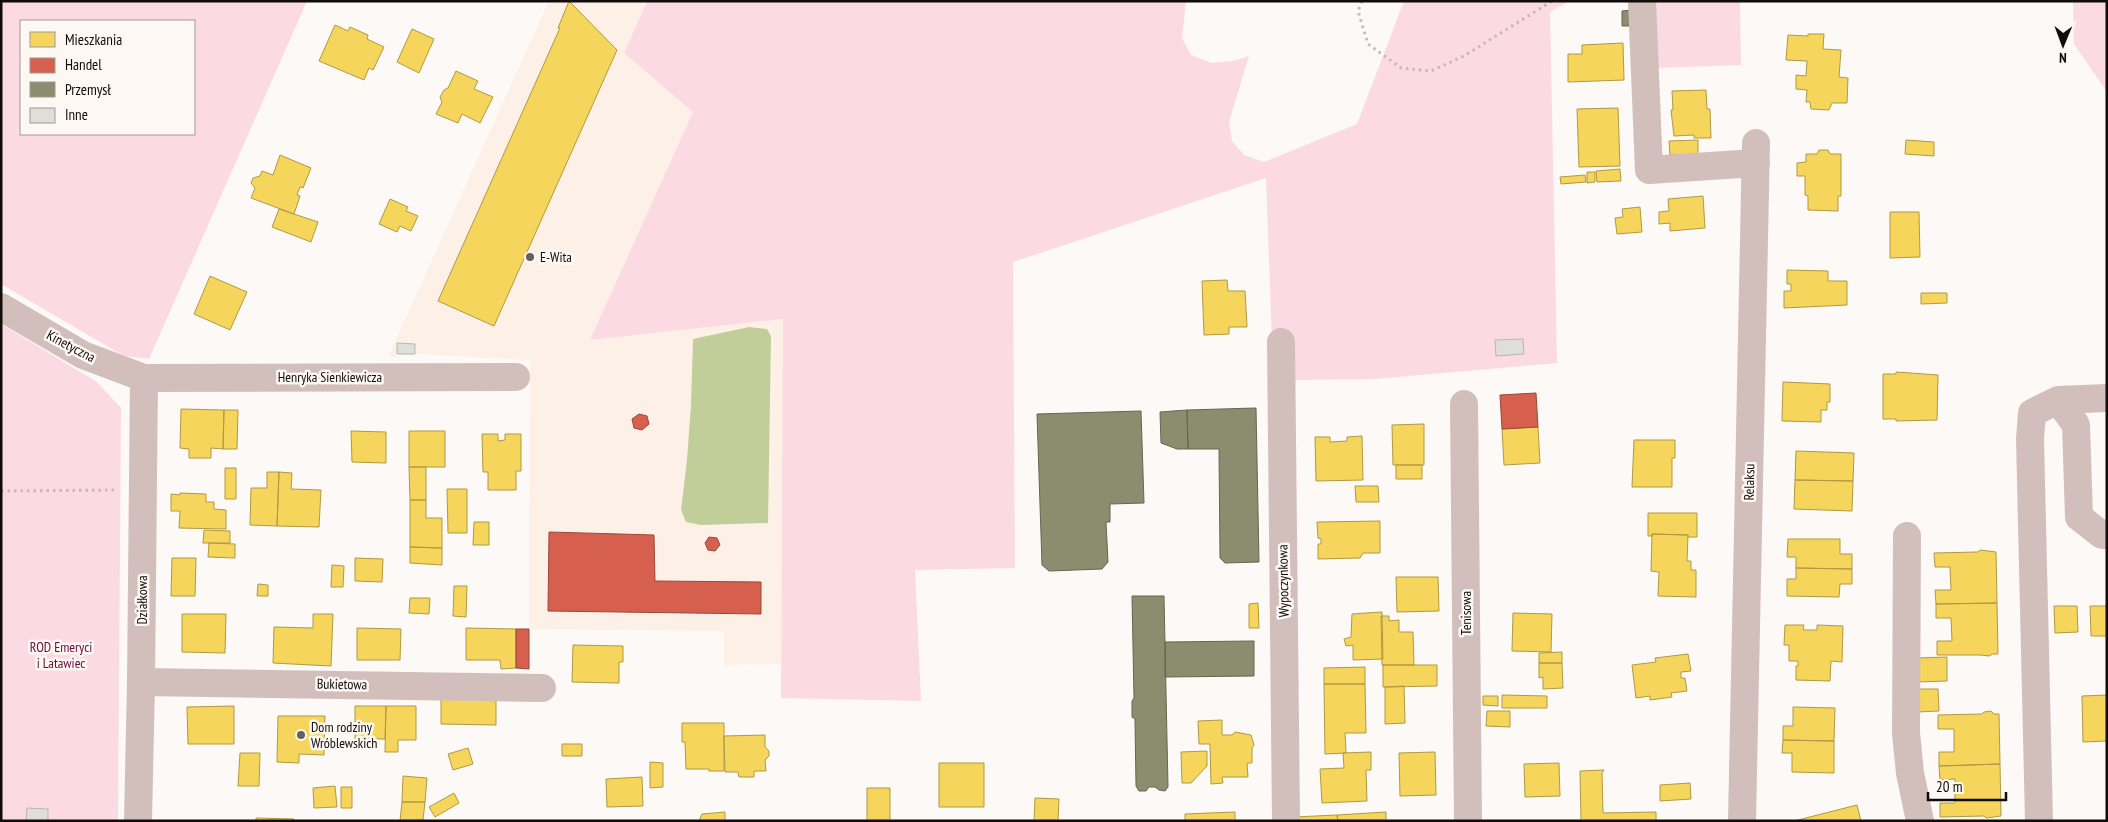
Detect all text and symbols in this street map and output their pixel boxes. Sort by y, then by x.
legend [20,20,195,135]
north arrow [2038,20,2088,70]
text: Mieszkania [65,30,122,49]
text: N [2059,49,2067,67]
text: Handel [65,55,102,74]
text: Przemysł [65,80,111,99]
text: Inne [65,105,88,124]
place label: E-Wita [540,248,572,266]
marker: E-Wita [524,251,536,263]
street label: Kinetyczna [44,326,98,366]
street label: Henryka Sienkiewicza [278,368,382,386]
street label: Relaksu [1740,463,1758,501]
street label: Wypoczynkowa [1273,544,1293,618]
street label: Działkowa [133,575,151,625]
street label: Tenisowa [1457,591,1475,635]
park label: ROD Emeryci i Latawiec [30,638,92,672]
street label: Bukietowa [317,675,367,693]
place label: Dom rodziny Wróblewskich [311,718,377,752]
marker: Dom rodziny Wróblewskich [295,729,307,741]
scale bar [1928,770,2006,802]
text: 20 m [1936,777,1962,796]

